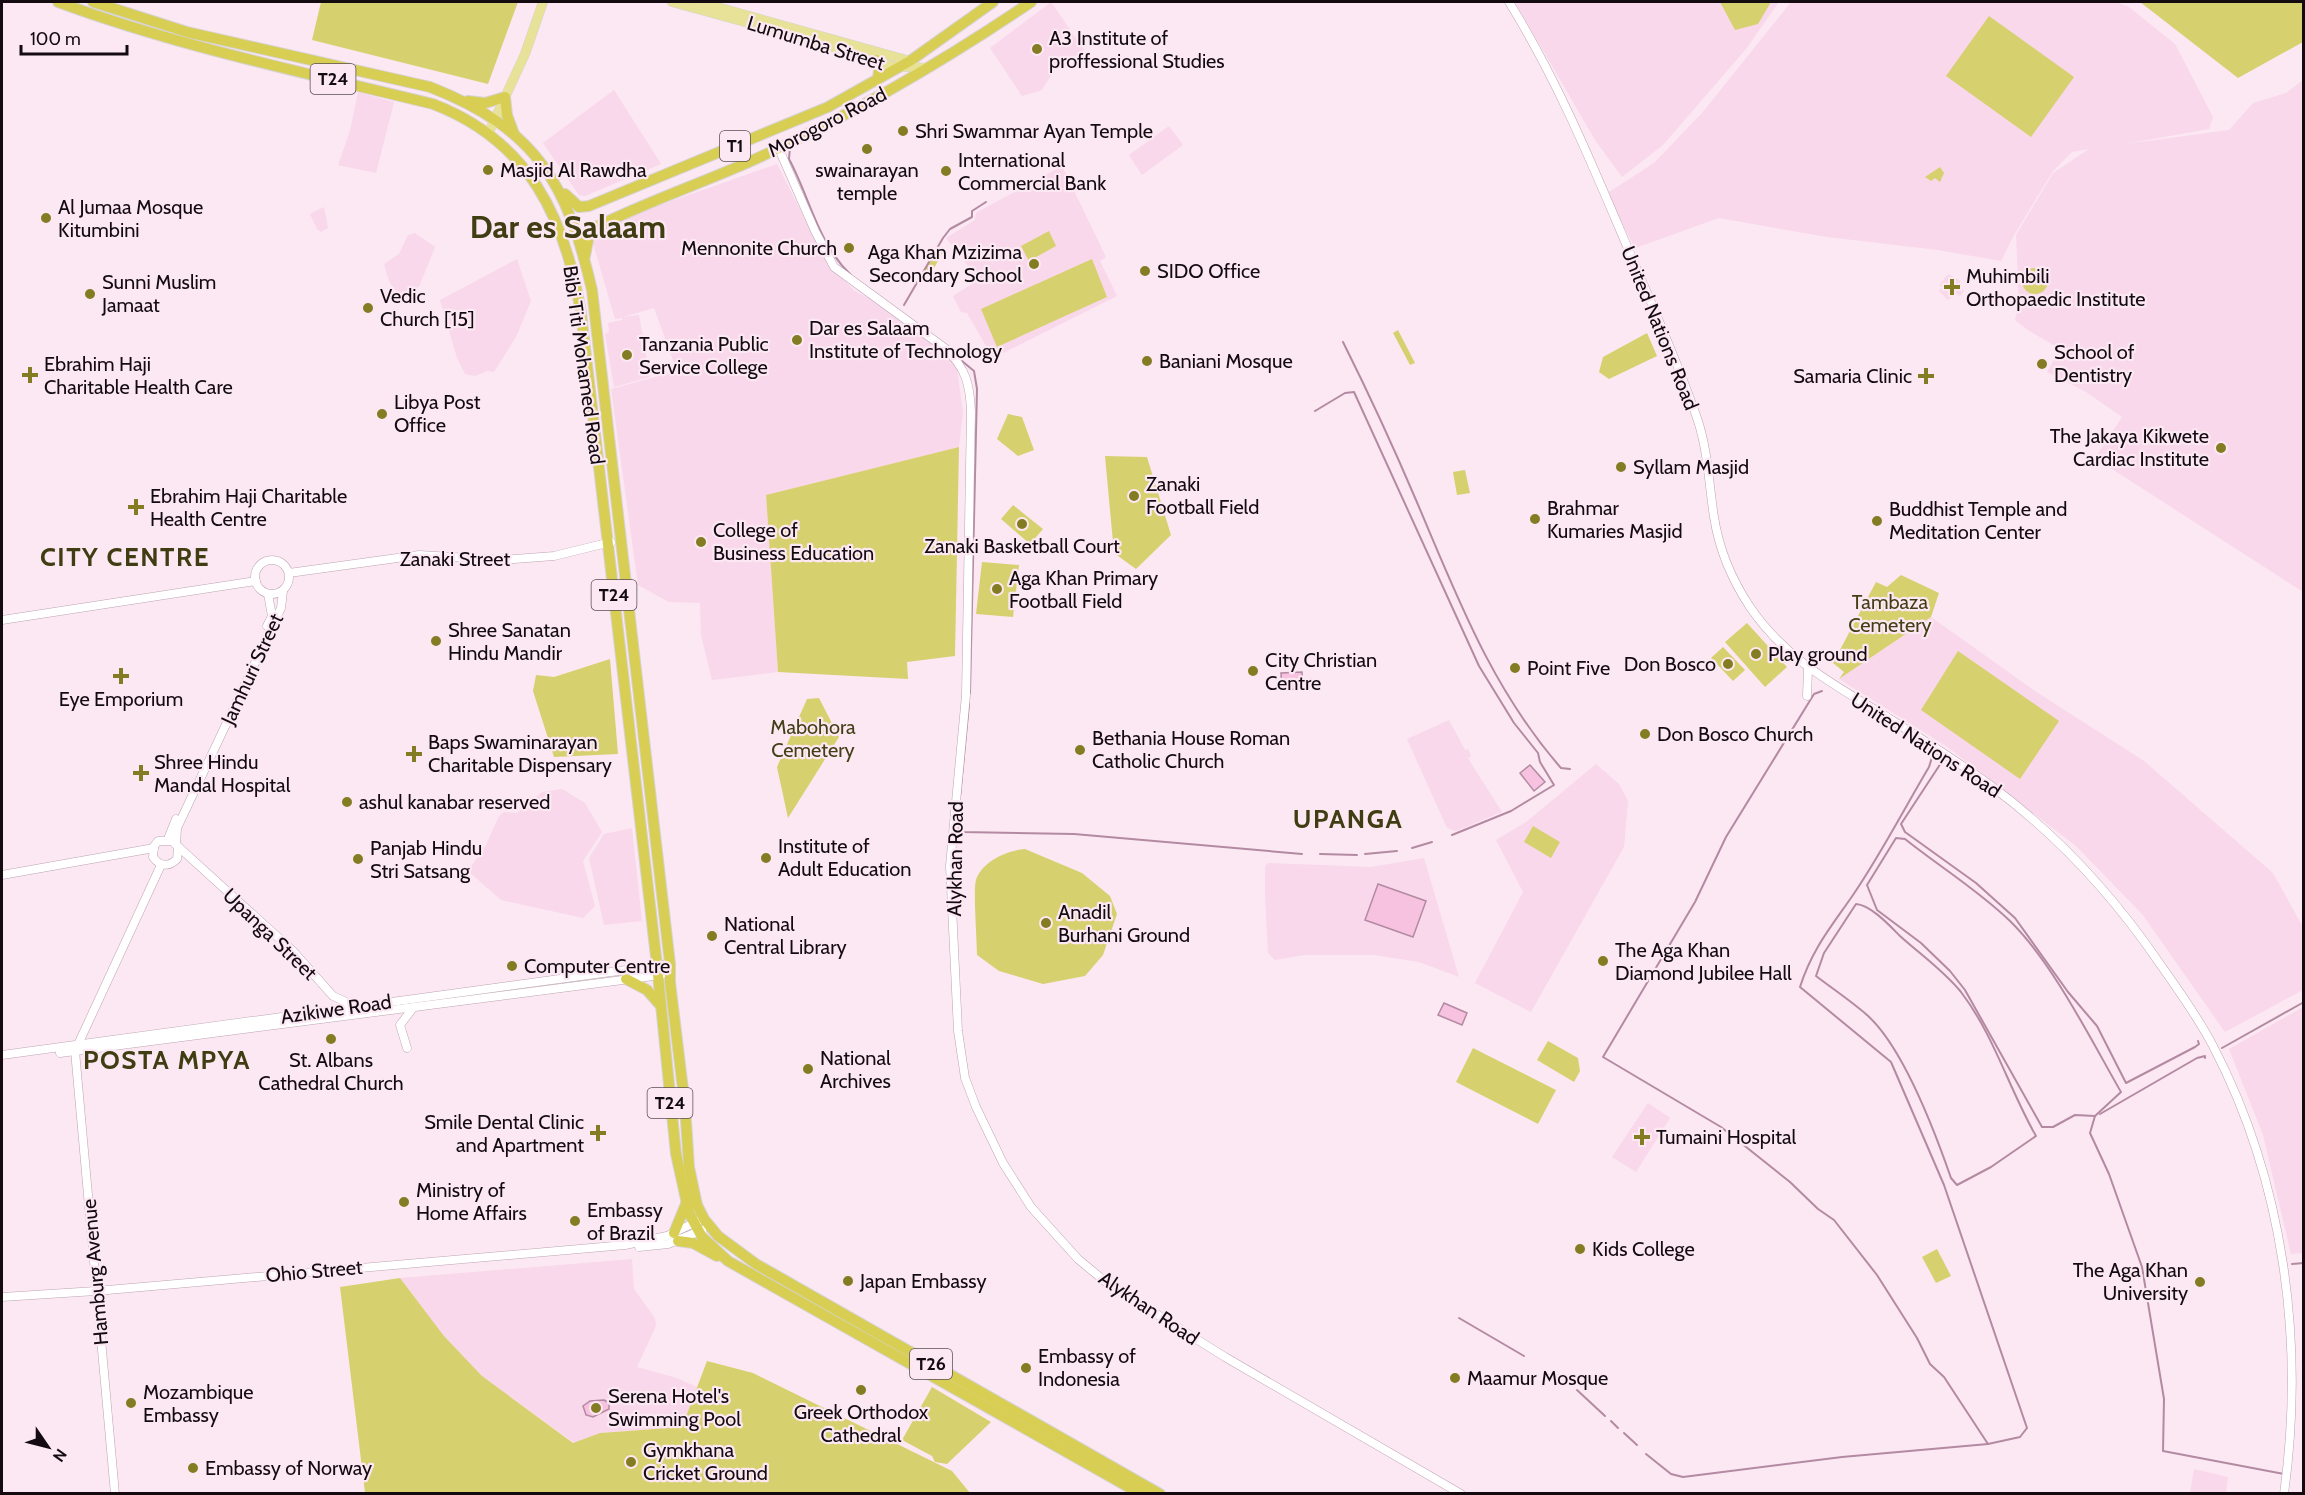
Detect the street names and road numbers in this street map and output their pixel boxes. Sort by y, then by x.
street label: Lumumba Street [744,11,888,75]
road number: T24 [310,64,356,94]
street label: Morogoro Road [764,82,890,162]
road number: T1 [720,131,750,161]
street label: United Nations Road [1616,243,1704,413]
street label: Bibi Titi Mohamed Road [558,264,610,466]
street label: Zanaki Street [400,547,510,571]
road number: T24 [592,580,636,610]
street label: Jamhuri Street [215,609,288,729]
street label: United Nations Road [1846,687,2006,803]
street label: Alykhan Road [942,801,968,917]
street label: Upanga Street [218,883,322,985]
street label: Azikiwe Road [279,989,393,1029]
road number: T24 [648,1088,692,1118]
street label: Hamburg Avenue [77,1198,113,1346]
street label: Ohio Street [265,1255,364,1287]
street label: Alykhan Road [1094,1266,1204,1350]
road number: T26 [910,1349,952,1379]

